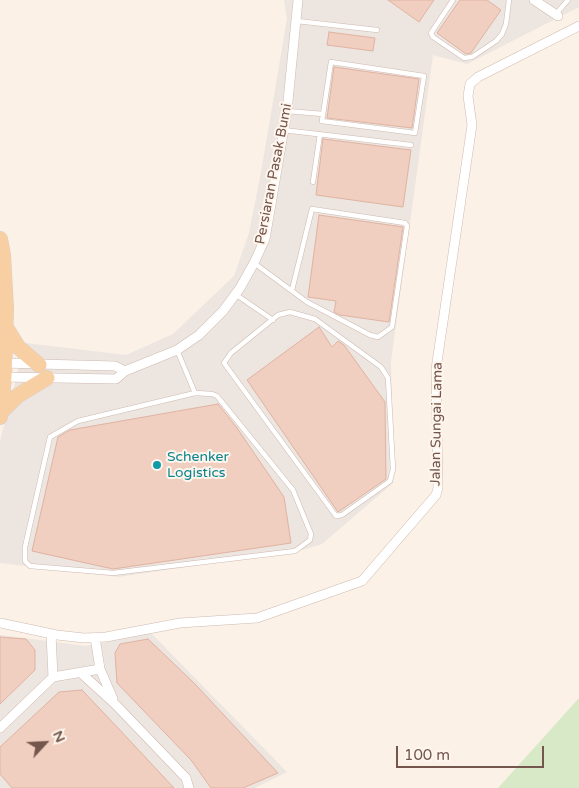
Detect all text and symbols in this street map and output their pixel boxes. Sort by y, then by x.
street label: Persiaran Pasak Bumi [252,102,296,246]
street label: Jalan Sungai Lama [428,362,446,486]
place label: Schenker Logistics [167,449,229,482]
marker: Schenker Logistics [151,459,163,471]
north arrow [20,718,70,768]
text: N [49,728,69,745]
scale bar [399,736,546,768]
text: 100 m [404,746,450,764]

